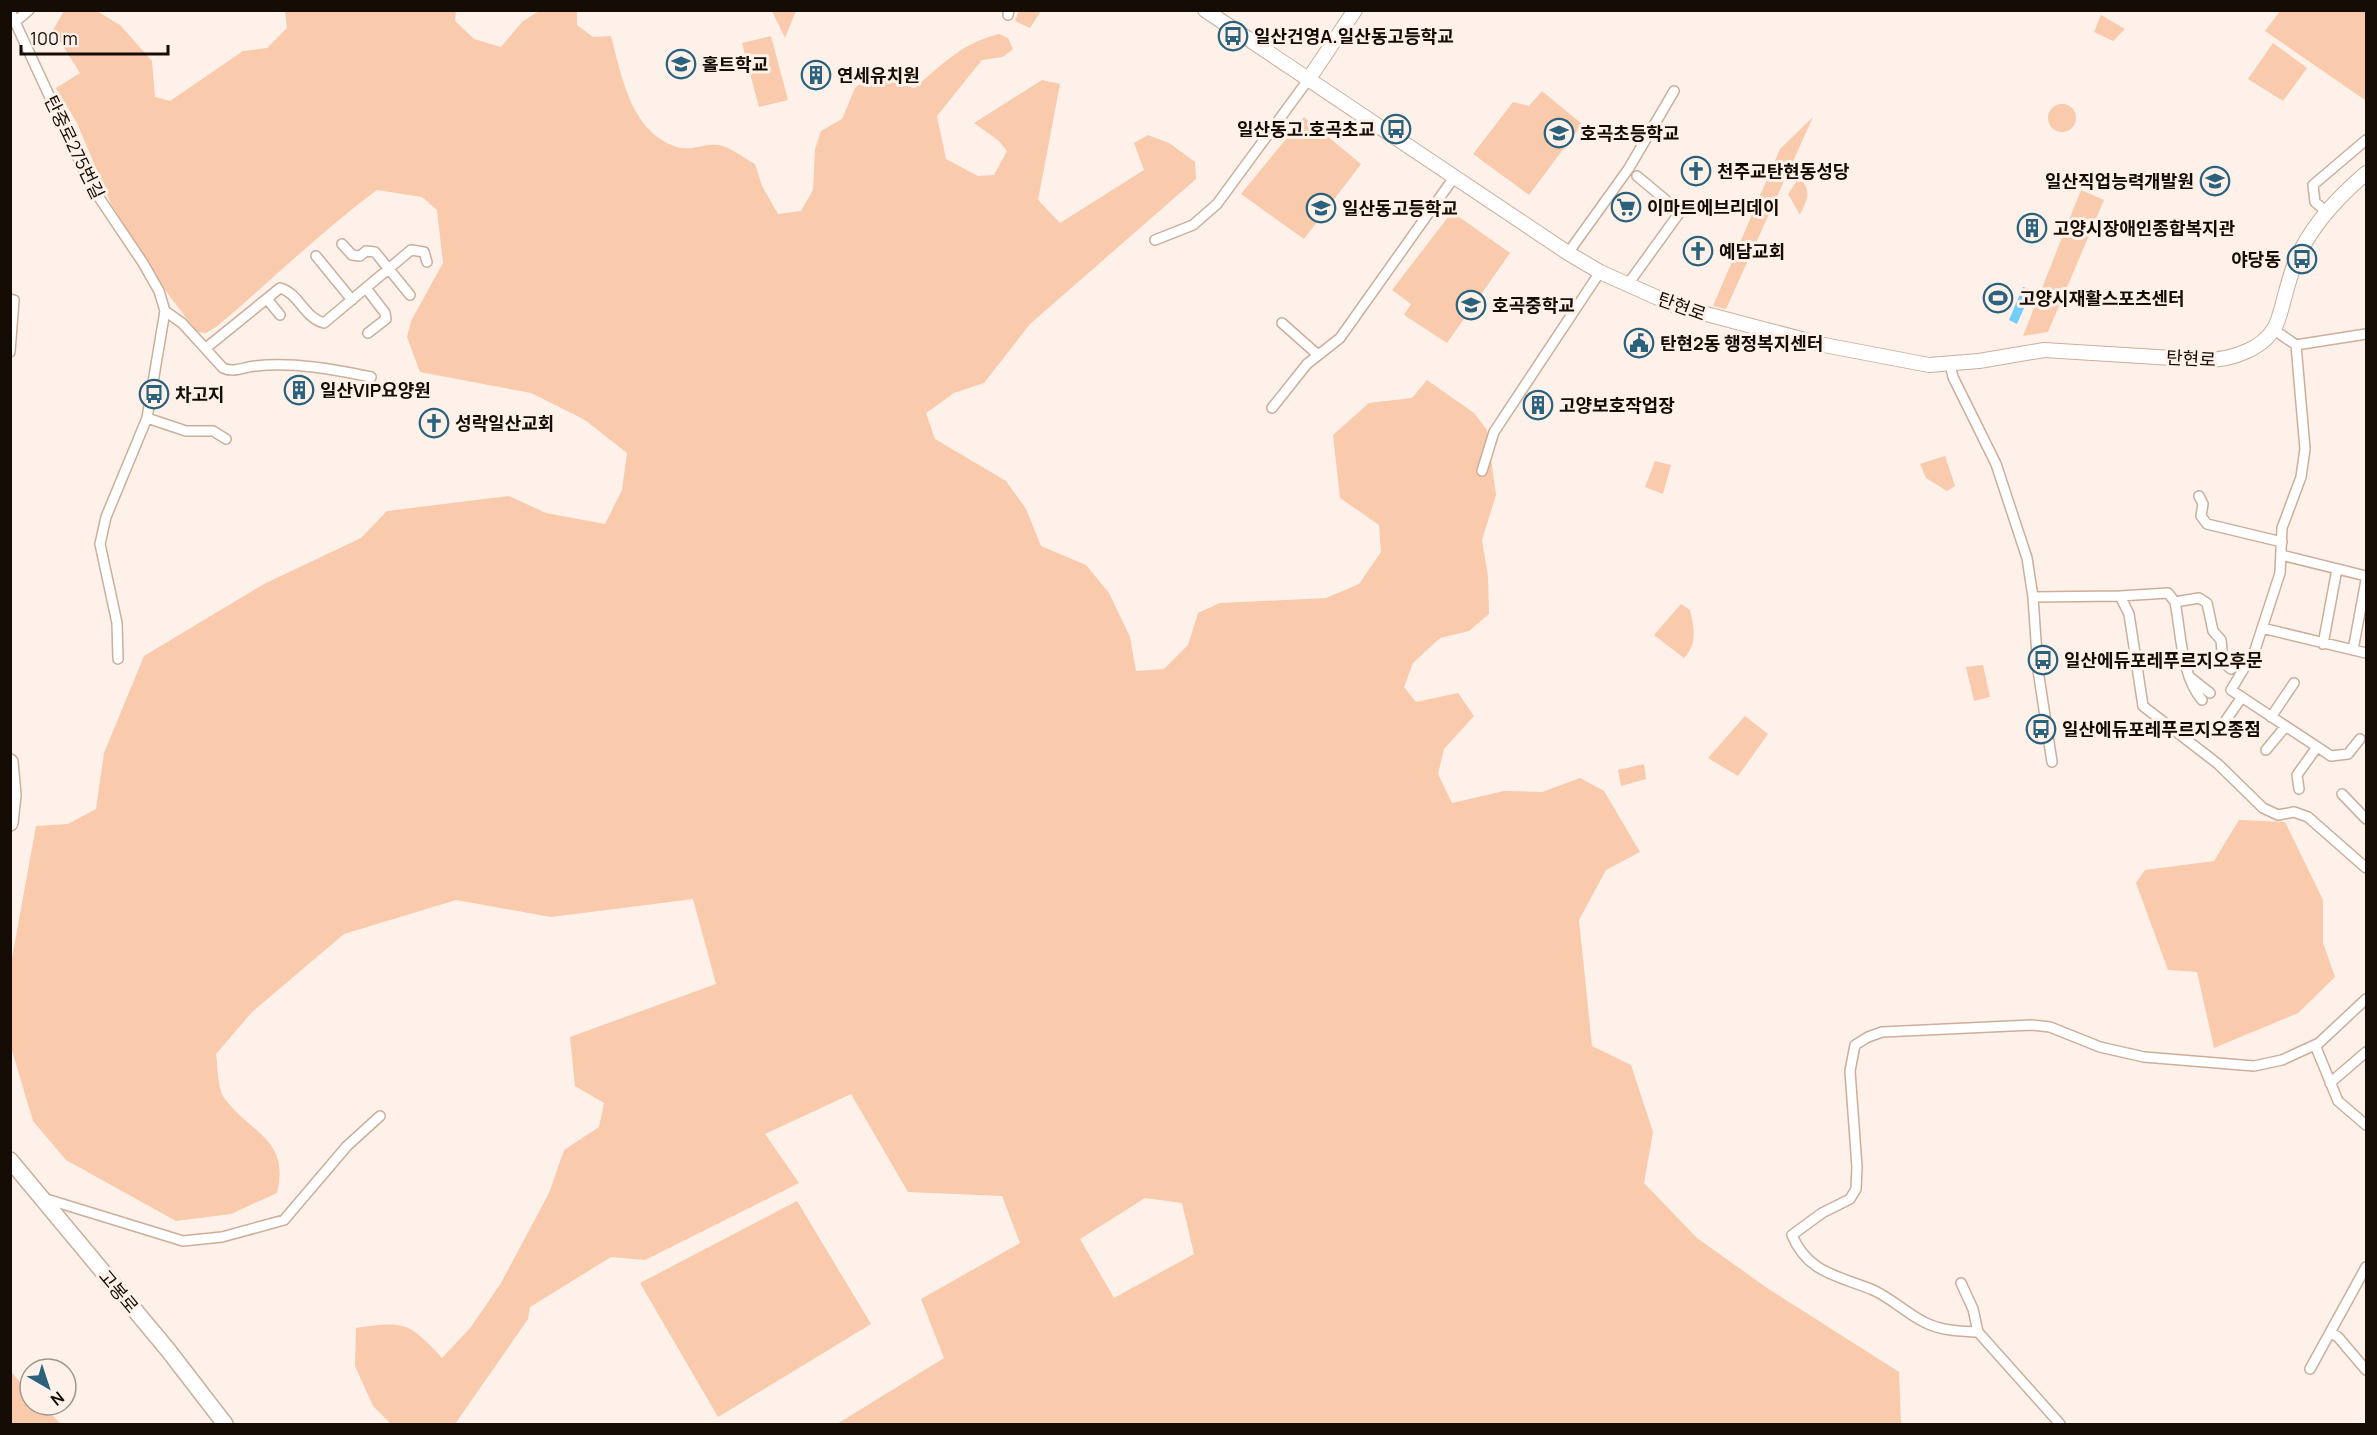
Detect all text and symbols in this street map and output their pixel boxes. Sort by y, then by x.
scale bar [21,18,168,56]
bus stop icon: 일산건영A.일산동고등학교 [1217,20,1249,52]
place label: 일산건영A.일산동고등학교 [1254,24,1454,48]
text: 100 m [30,26,78,50]
school or university icon: 홀트학교 [665,48,697,80]
place label: 홀트학교 [702,52,768,76]
building icon: 연세유치원 [800,59,832,91]
place label: 연세유치원 [837,63,920,87]
street label: 탄중로275번길 [40,91,110,203]
bus stop icon: 일산동고.호곡초교 [1380,113,1412,145]
place label: 일산동고.호곡초교 [1237,117,1375,141]
school or university icon: 호곡초등학교 [1543,117,1575,149]
place label: 호곡초등학교 [1580,121,1679,145]
church icon: 천주교탄현동성당 [1680,155,1712,187]
place label: 천주교탄현동성당 [1717,159,1849,183]
school or university icon: 일산직업능력개발원 [2199,165,2231,197]
place label: 일산직업능력개발원 [2045,169,2194,193]
supermarket icon: 이마트에브리데이 [1610,191,1642,223]
school or university icon: 일산동고등학교 [1305,192,1337,224]
place label: 이마트에브리데이 [1647,195,1779,219]
place label: 일산동고등학교 [1342,196,1458,220]
building icon: 고양시장애인종합복지관 [2016,212,2048,244]
place label: 고양시장애인종합복지관 [2053,216,2236,240]
church icon: 예담교회 [1682,235,1714,267]
place label: 예담교회 [1719,239,1785,263]
bus stop icon: 야당동 [2286,243,2318,275]
place label: 야당동 [2231,247,2281,271]
sports icon: 고양시재활스포츠센터 [1982,282,2014,314]
street label: 탄현로 [1655,286,1709,326]
place label: 고양시재활스포츠센터 [2019,286,2185,310]
school or university icon: 호곡중학교 [1455,289,1487,321]
place label: 호곡중학교 [1492,293,1575,317]
public building icon: 탄현2동 행정복지센터 [1623,327,1655,359]
place label: 탄현2동 행정복지센터 [1660,331,1823,355]
street label: 탄현로 [2166,345,2216,371]
building icon: 일산VIP요양원 [283,374,315,406]
bus stop icon: 차고지 [138,378,170,410]
place label: 일산VIP요양원 [320,378,431,402]
place label: 차고지 [175,382,225,406]
building icon: 고양보호작업장 [1522,389,1554,421]
place label: 고양보호작업장 [1559,393,1675,417]
church icon: 성락일산교회 [418,407,450,439]
place label: 성락일산교회 [455,411,554,435]
bus stop icon: 일산에듀포레푸르지오후문 [2027,644,2059,676]
place label: 일산에듀포레푸르지오후문 [2064,648,2263,672]
bus stop icon: 일산에듀포레푸르지오종점 [2025,713,2057,745]
place label: 일산에듀포레푸르지오종점 [2062,717,2261,741]
street label: 고봉로 [94,1264,144,1318]
north arrow [18,1357,78,1417]
text: N [46,1386,69,1411]

